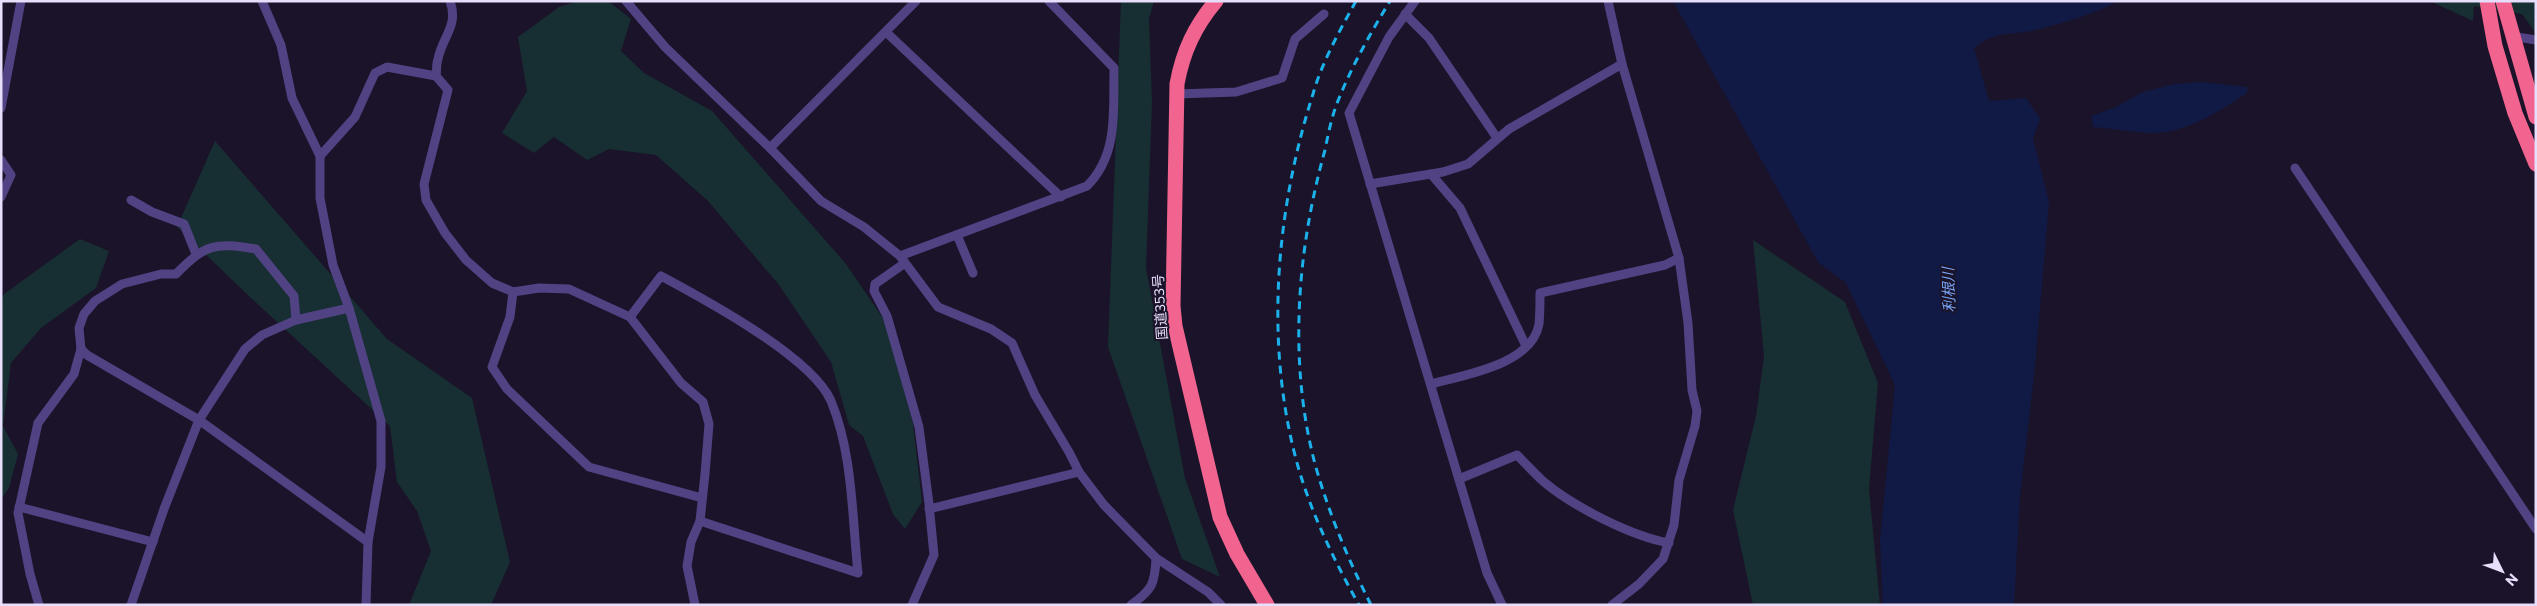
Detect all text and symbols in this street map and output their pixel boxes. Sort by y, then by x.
water label: 利根川 [1938,265,1958,313]
street label: 国道353号 [1149,274,1170,341]
north arrow [2477,546,2527,596]
text: N [2502,570,2522,590]

